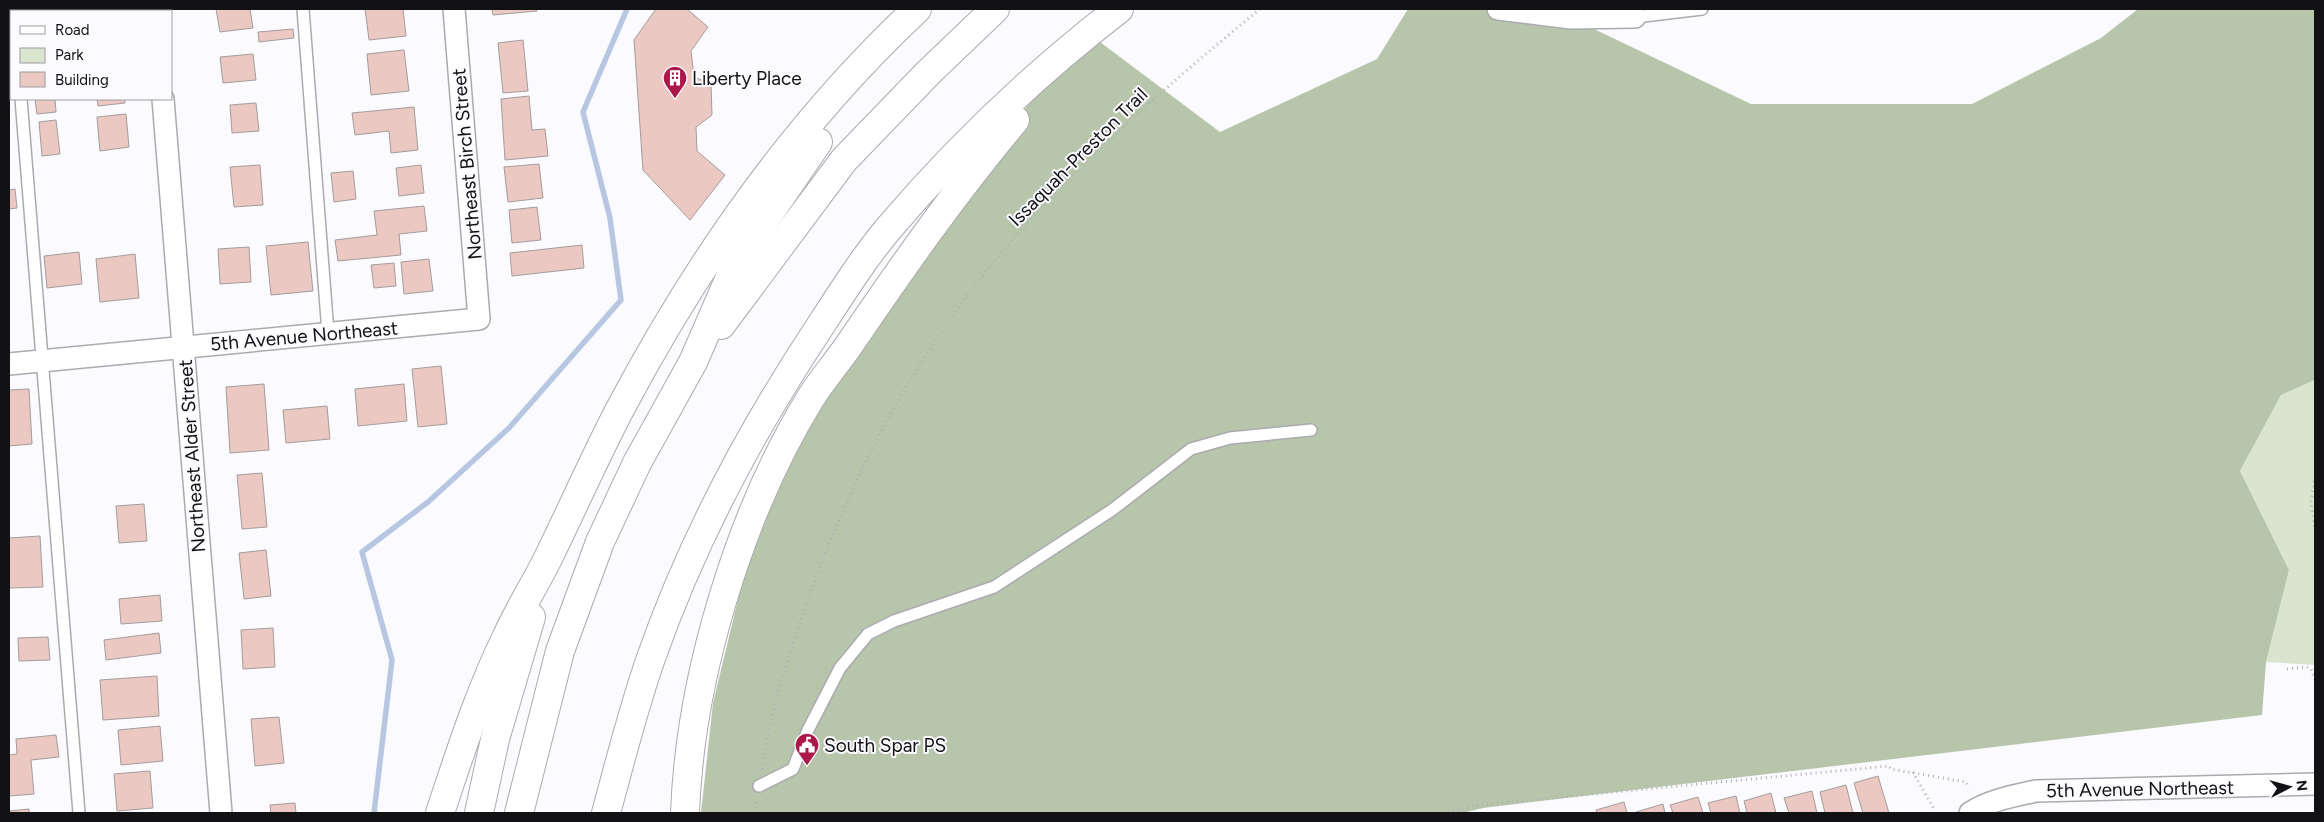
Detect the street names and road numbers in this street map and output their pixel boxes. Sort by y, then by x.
street label: Northeast Birch Street [447,67,487,261]
street label: Issaquah-Preston Trail [1004,83,1152,231]
street label: 5th Avenue Northeast [209,316,399,356]
street label: Northeast Alder Street [174,359,210,553]
street label: 5th Avenue Northeast [2046,776,2234,802]

